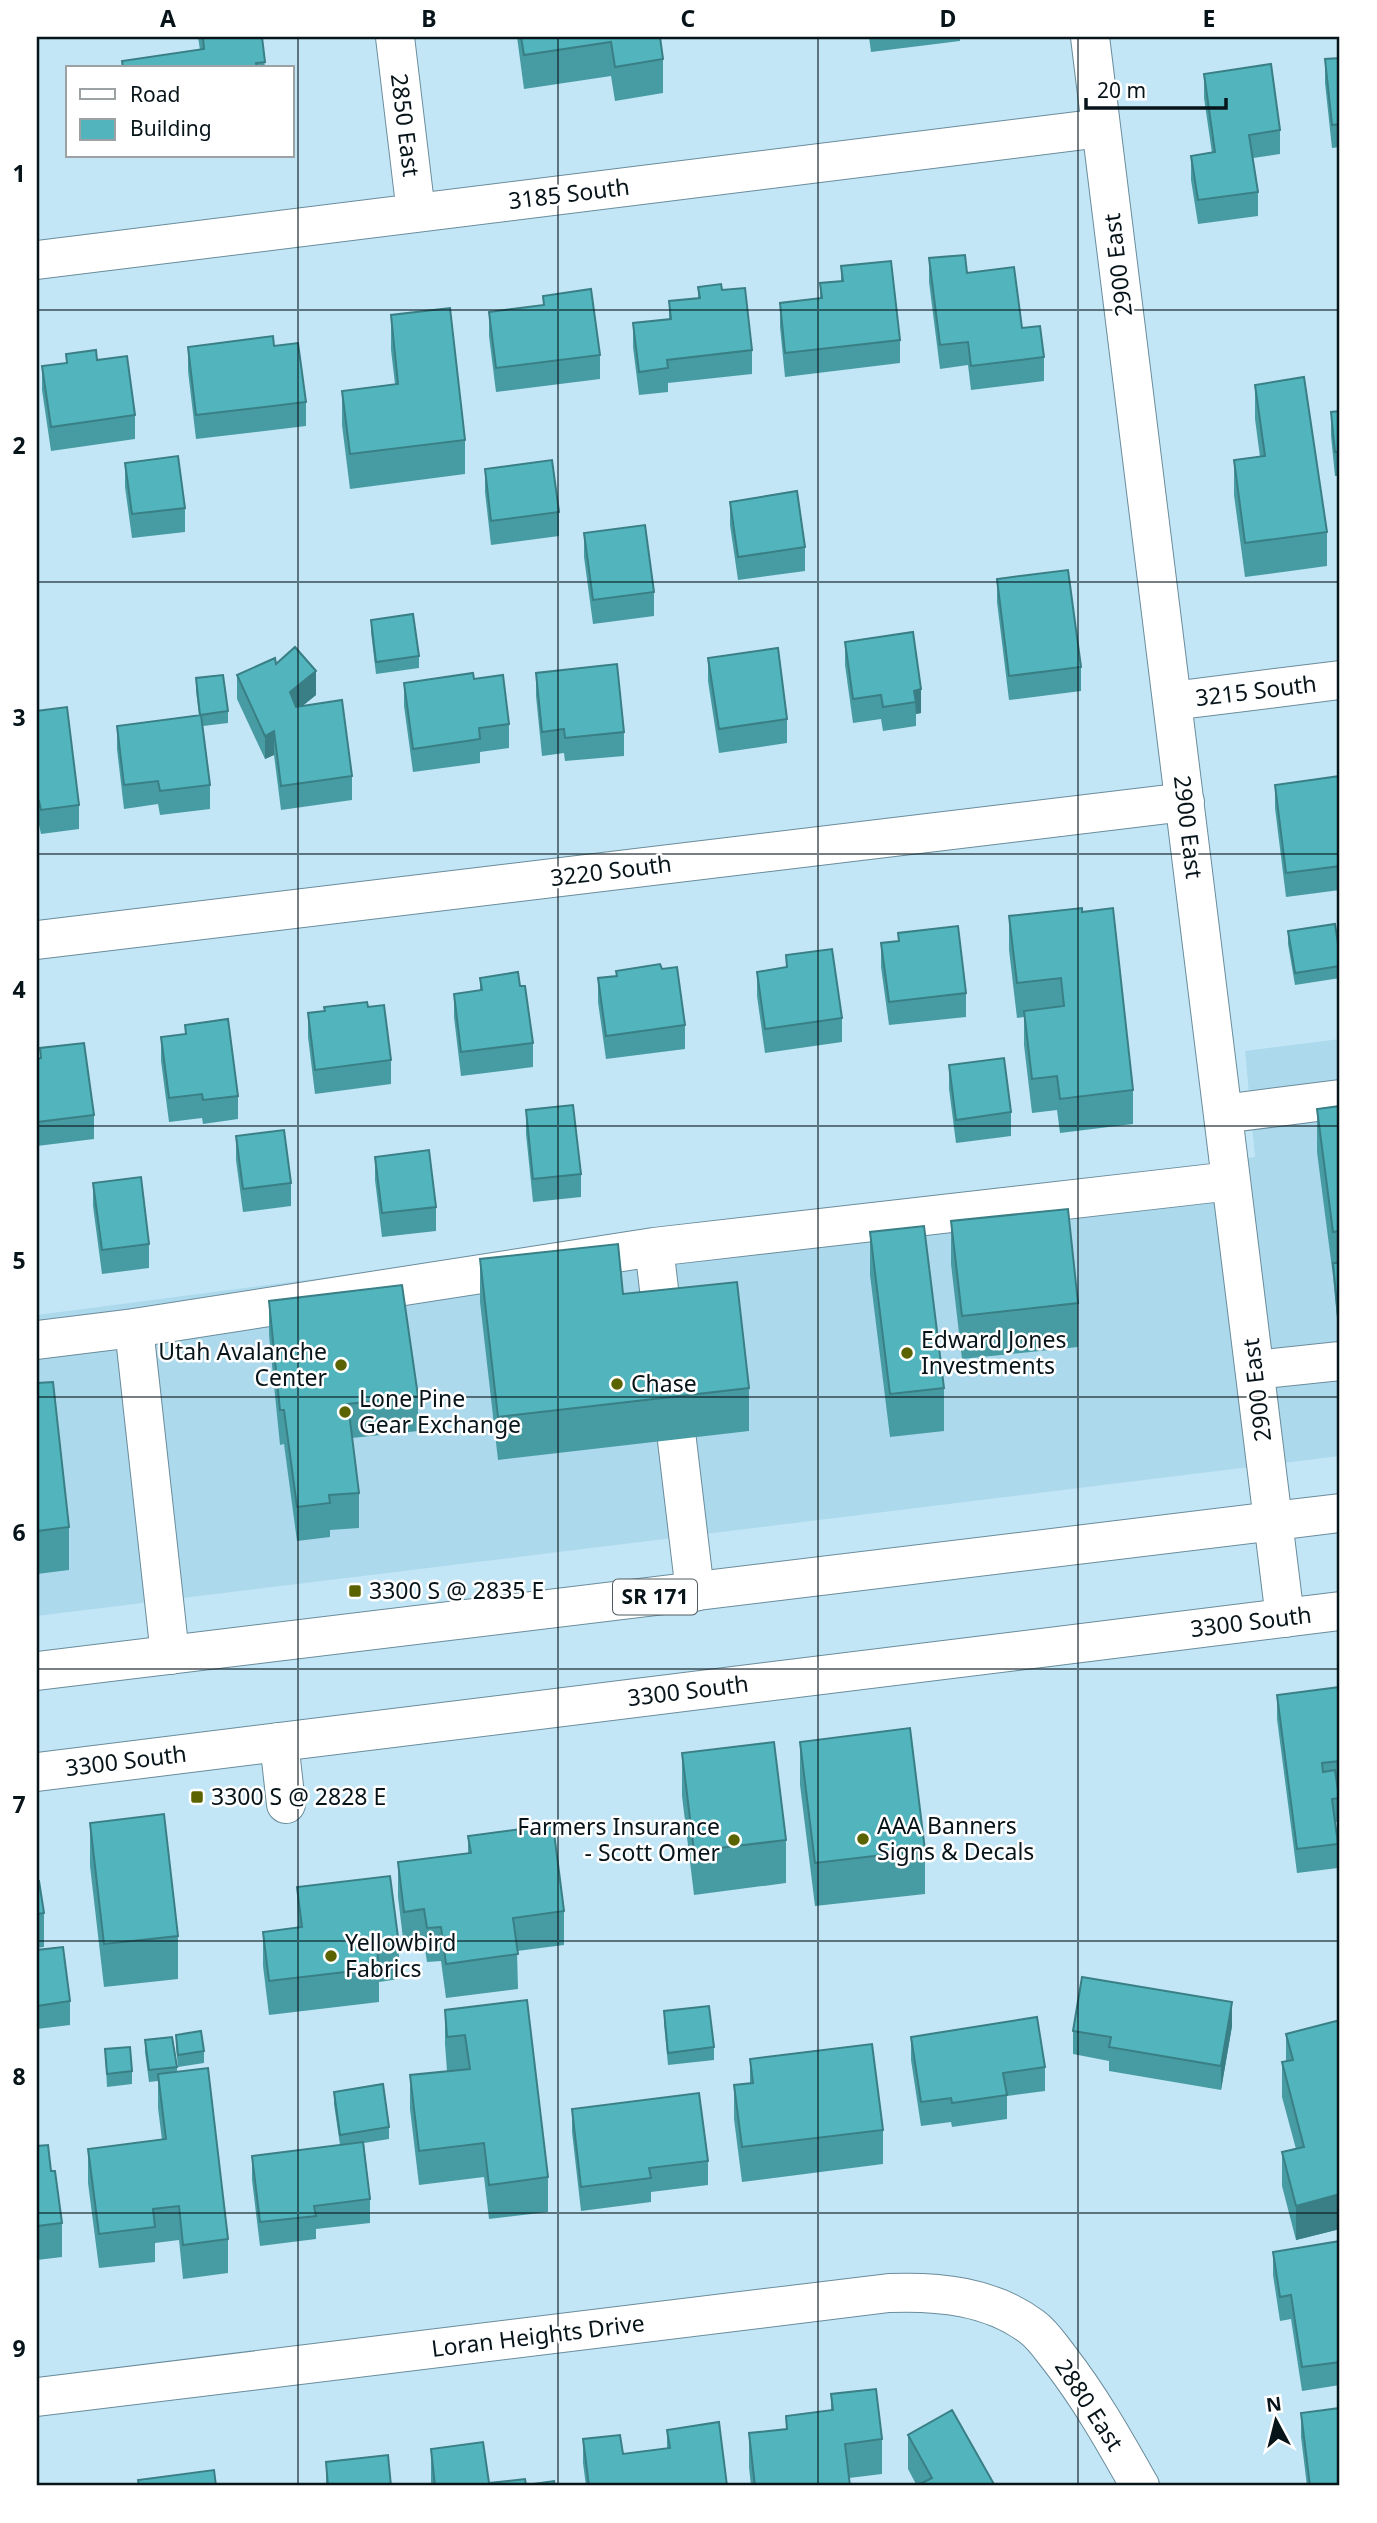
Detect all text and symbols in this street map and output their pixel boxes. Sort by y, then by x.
text: A [160,2,176,34]
text: B [421,2,437,34]
text: C [681,2,696,34]
text: D [940,2,956,34]
text: E [1203,2,1215,34]
legend [66,66,294,158]
scale bar [1086,66,1226,110]
street label: 2850 East [384,72,428,178]
text: 20 m [1097,76,1146,104]
text: Road [130,80,180,108]
text: Building [130,114,212,142]
text: 1 [12,157,26,189]
street label: 3185 South [506,170,631,216]
street label: 2900 East [1095,212,1139,318]
text: 2 [12,429,26,461]
street label: 3215 South [1193,667,1318,713]
text: 3 [12,701,26,733]
street label: 2900 East [1167,774,1211,880]
street label: 3220 South [548,847,673,893]
text: 4 [12,973,26,1005]
text: 5 [12,1244,26,1276]
place label: Edward Jones Investments [921,1323,1066,1381]
place label: Utah Avalanche Center [158,1335,327,1393]
street label: 2900 East [1234,1337,1278,1443]
marker: Edward Jones Investments [899,1345,915,1361]
marker: Utah Avalanche Center [333,1357,349,1373]
place label: Chase [631,1367,697,1399]
marker: Chase [609,1376,625,1392]
place label: Lone Pine Gear Exchange [359,1382,521,1440]
marker: Lone Pine Gear Exchange [337,1404,353,1420]
text: 6 [12,1516,26,1548]
place label: 3300 S @ 2835 E [369,1574,544,1606]
road number: SR 171 [613,1580,697,1614]
marker: 3300 S @ 2835 E [347,1583,363,1599]
street label: 3300 South [1188,1598,1313,1644]
street label: 3300 South [625,1667,750,1713]
street label: 3300 South [63,1737,188,1783]
place label: 3300 S @ 2828 E [211,1780,386,1812]
text: 7 [12,1788,26,1820]
marker: 3300 S @ 2828 E [189,1789,205,1805]
place label: AAA Banners Signs & Decals [877,1809,1034,1867]
place label: Farmers Insurance - Scott Omer [517,1810,720,1868]
marker: AAA Banners Signs & Decals [855,1831,871,1847]
marker: Farmers Insurance - Scott Omer [726,1832,742,1848]
place label: Yellowbird Fabrics [345,1926,457,1984]
marker: Yellowbird Fabrics [323,1948,339,1964]
text: 8 [12,2060,26,2092]
street label: Loran Heights Drive [429,2306,646,2364]
text: 9 [12,2332,26,2364]
street label: 2880 East [1048,2352,1131,2457]
north arrow [1240,2386,1310,2456]
text: N [1265,2390,1283,2418]

